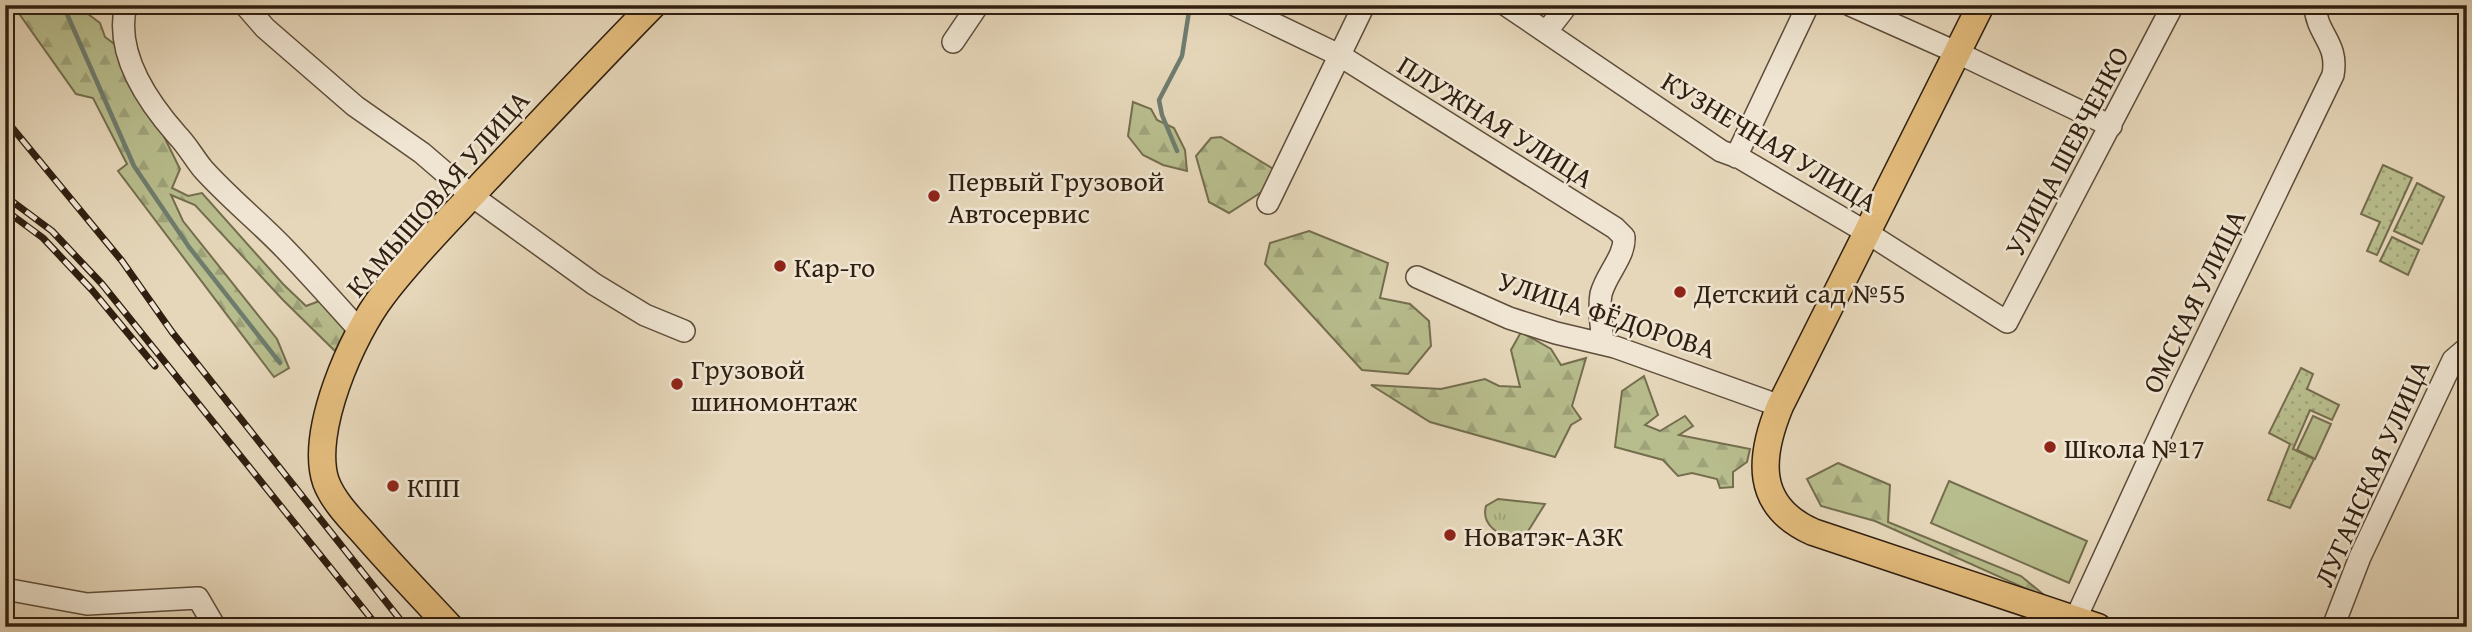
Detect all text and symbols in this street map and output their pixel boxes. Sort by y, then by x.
street label: УЛИЦА ШЕВЧЕНКО [1993,39,2139,263]
street label: ПЛУЖНАЯ УЛИЦА [1390,44,1602,198]
street label: КУЗНЕЧНАЯ УЛИЦА [1654,60,1886,222]
street label: КАМЫШОВАЯ УЛИЦА [335,81,539,305]
place label: Первый Грузовой Автосервис [948,160,1164,233]
marker: Первый Грузовой Автосервис [926,188,942,204]
street label: ОМСКАЯ УЛИЦА [2131,202,2255,400]
place label: Кар-го [794,246,875,287]
marker: Кар-го [772,258,788,274]
street label: УЛИЦА ФЁДОРОВА [1493,259,1721,369]
place label: Детский сад №55 [1693,272,1906,313]
marker: Детский сад №55 [1672,284,1688,300]
place label: Грузовой шиномонтаж [691,348,858,421]
street label: ЛУГАНСКАЯ УЛИЦА [2302,353,2440,593]
marker: Грузовой шиномонтаж [669,376,685,392]
place label: Школа №17 [2064,427,2205,468]
marker: Школа №17 [2042,439,2058,455]
place label: КПП [407,466,460,507]
marker: КПП [385,478,401,494]
place label: Новатэк-АЗК [1464,515,1623,556]
marker: Новатэк-АЗК [1442,527,1458,543]

